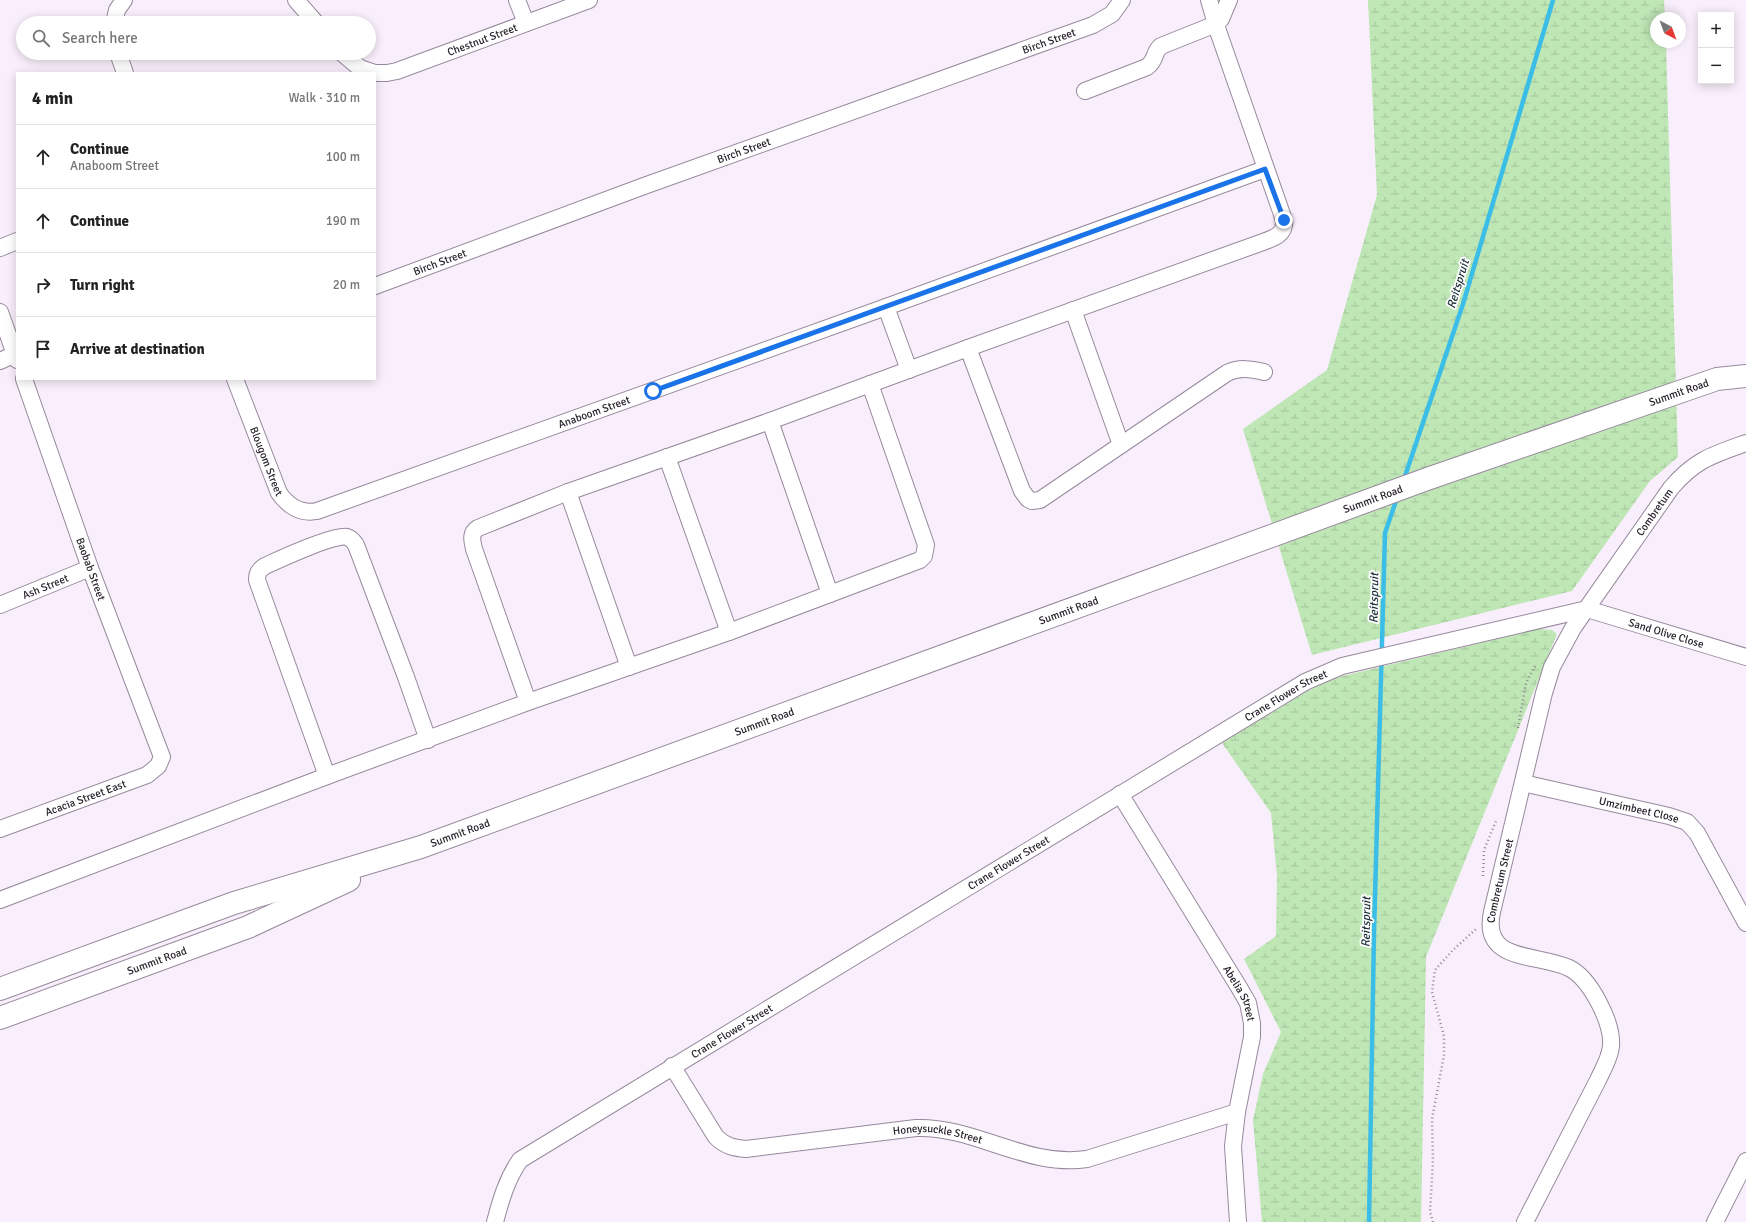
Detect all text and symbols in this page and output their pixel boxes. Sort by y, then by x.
north arrow [1650,12,1686,48]
map controls [1698,12,1734,84]
button: + [1698,12,1734,48]
search box [16,16,376,60]
street label: Chestnut Street [445,21,519,59]
street label: Birch Street [1020,26,1078,57]
icon: search [30,27,52,49]
text: Search here [62,29,138,47]
button: − [1698,48,1734,84]
text: 4 min [32,88,73,109]
text: Walk · 310 m [289,90,360,106]
street label: Birch Street [715,135,773,166]
text: Continue [70,140,129,158]
icon: ahead [32,146,54,168]
text: 100 m [326,149,360,165]
text: Anaboom Street [70,158,159,174]
icon: ahead [32,210,54,232]
route end [1275,211,1293,229]
text: Continue [70,212,129,230]
text: 190 m [326,213,360,229]
street label: Birch Street [411,247,468,278]
water label: Reitspruit [1444,256,1474,310]
icon: right [32,274,54,296]
text: Turn right [70,276,135,294]
text: 20 m [333,277,360,293]
icon: arrive [32,338,54,360]
text: Arrive at destination [70,340,205,358]
street label: Summit Road [1647,376,1711,409]
route start [644,382,662,400]
street label: Anaboom Street [556,393,632,431]
street label: Blougom Street [247,425,285,499]
street label: Summit Road [1341,482,1405,516]
street label: Combretum [1634,486,1676,538]
street label: Baobab Street [73,536,108,603]
water label: Reitspruit [1367,571,1382,623]
street label: Ash Street [21,572,71,602]
street label: Summit Road [1037,594,1100,627]
street label: Sand Olive Close [1627,616,1705,651]
street label: Crane Flower Street [1242,667,1329,724]
street label: Summit Road [733,705,796,739]
street label: Acacia Street East [43,777,128,819]
street label: Umzimbeet Close [1598,794,1681,826]
street label: Summit Road [429,816,492,850]
street label: Crane Flower Street [965,833,1052,893]
street label: Combretum Street [1485,837,1516,923]
water label: Reitspruit [1359,895,1374,947]
street label: Summit Road [125,944,189,978]
street label: Abelia Street [1220,963,1258,1023]
street label: Crane Flower Street [689,1002,775,1061]
street label: Honeysuckle Street [892,1122,984,1147]

